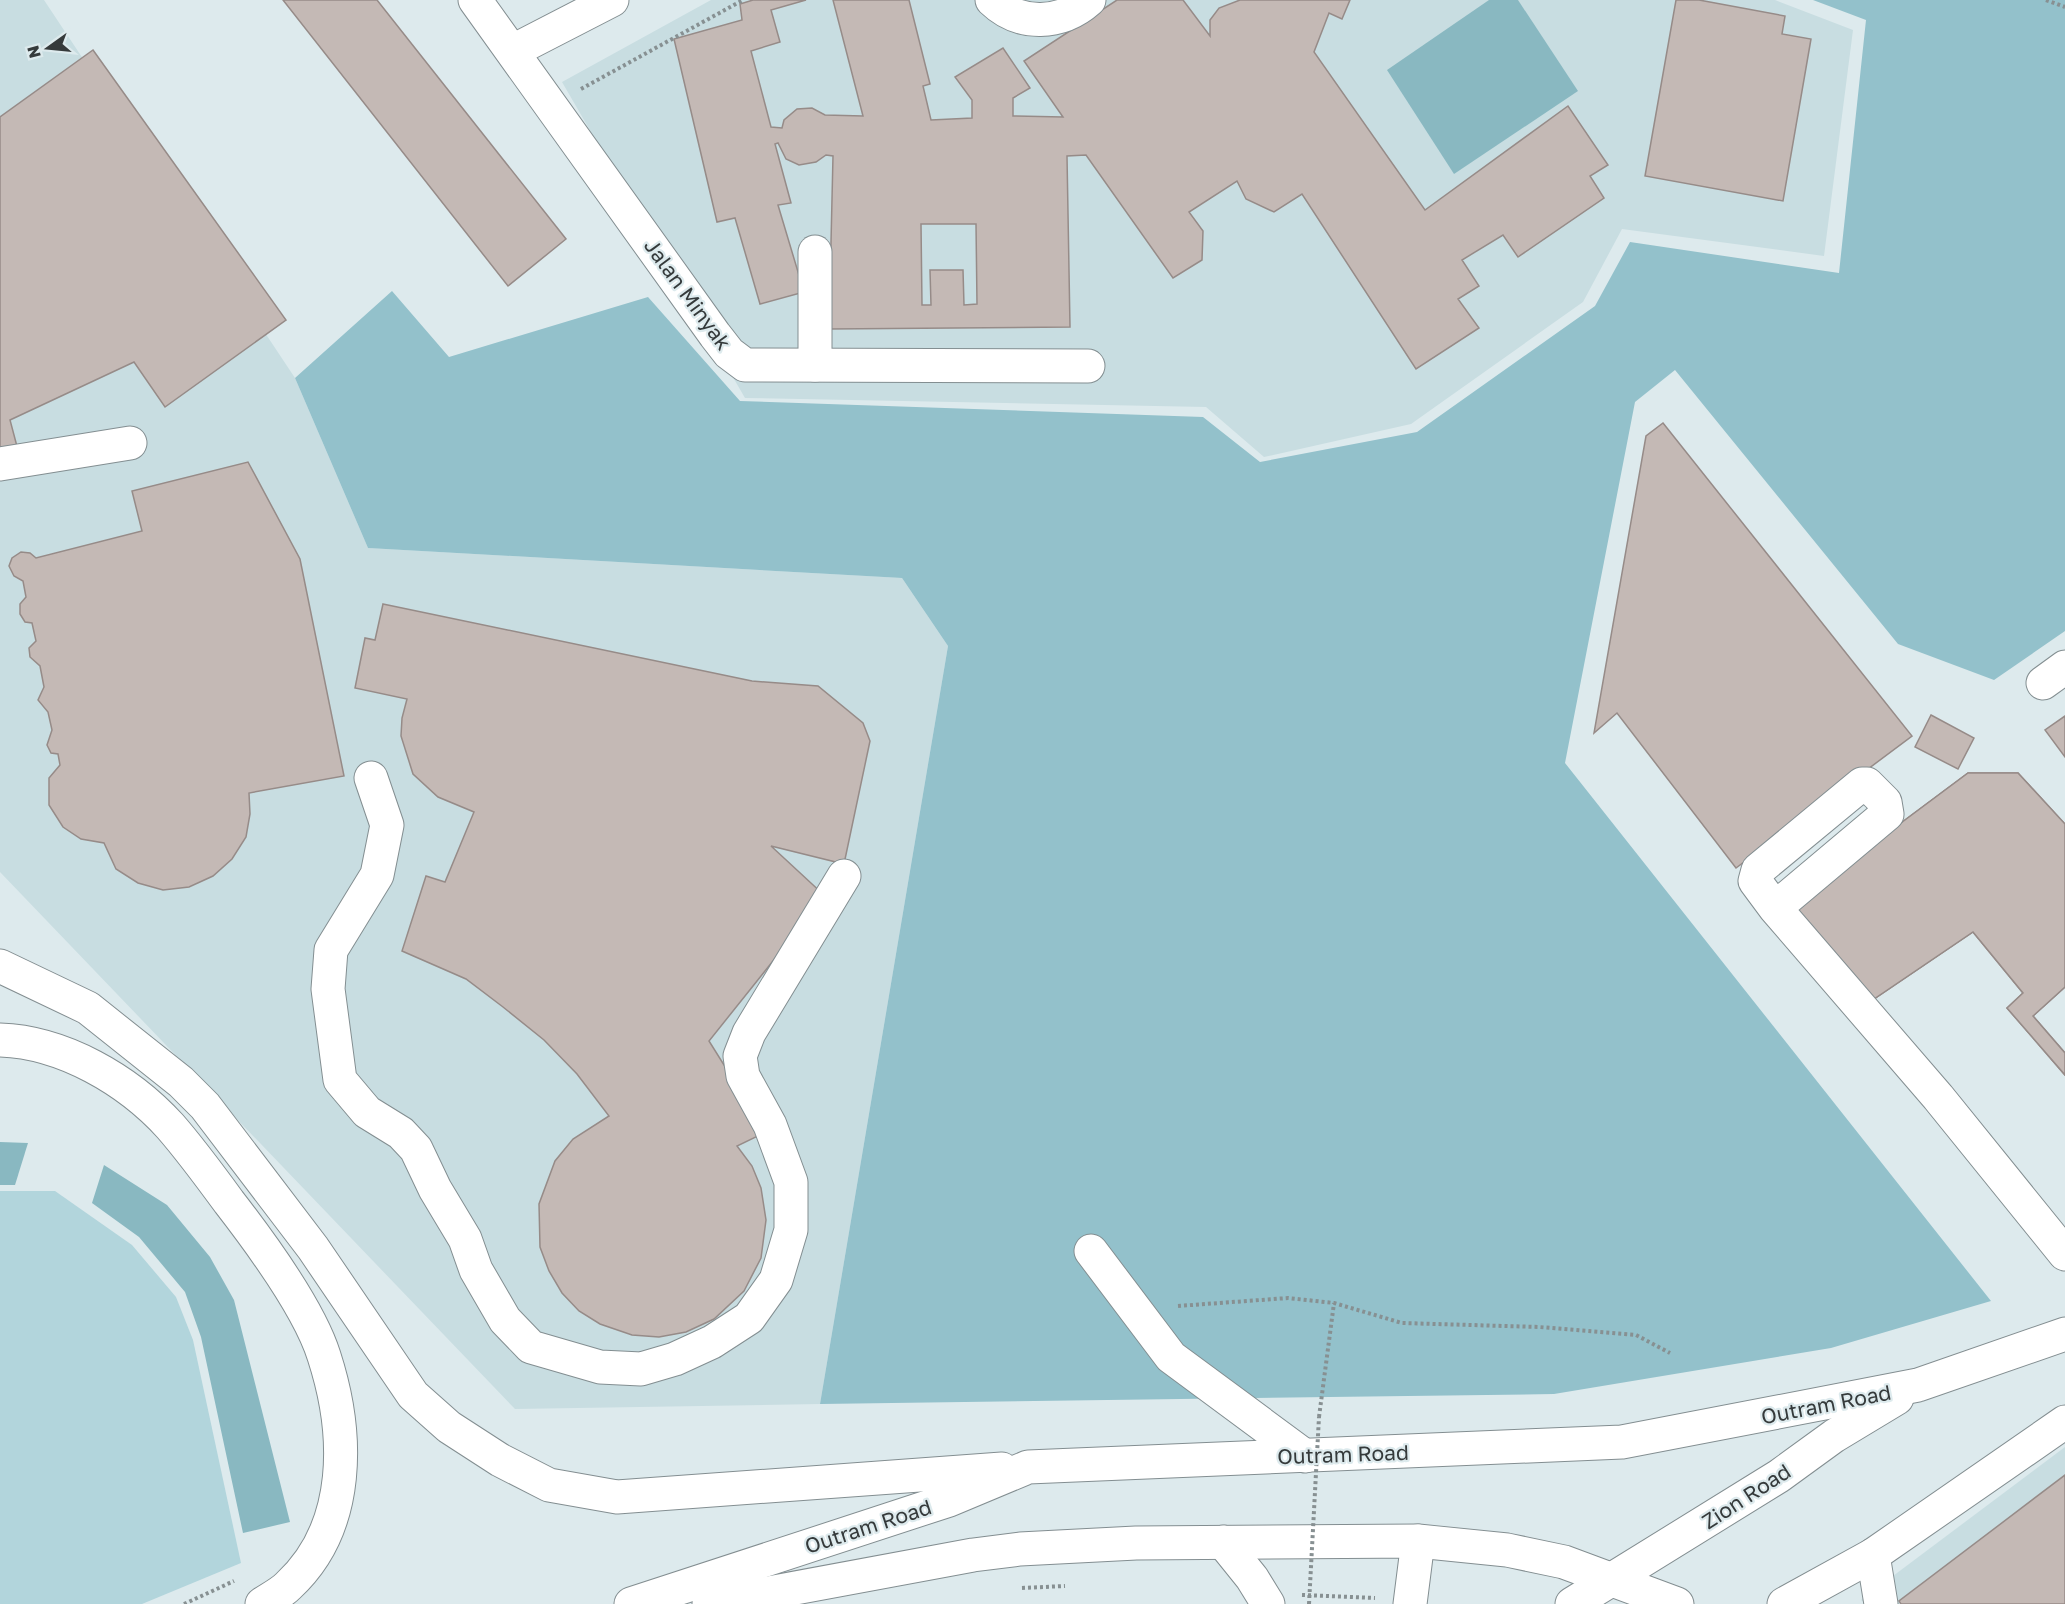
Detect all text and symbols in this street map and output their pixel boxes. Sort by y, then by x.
north arrow [18,18,78,78]
text: N [22,43,45,60]
street label: Jalan Minyak [639,233,737,355]
street label: Outram Road [1759,1379,1893,1429]
street label: Outram Road [1277,1439,1409,1469]
street label: Zion Road [1697,1458,1795,1534]
street label: Outram Road [801,1493,935,1559]

